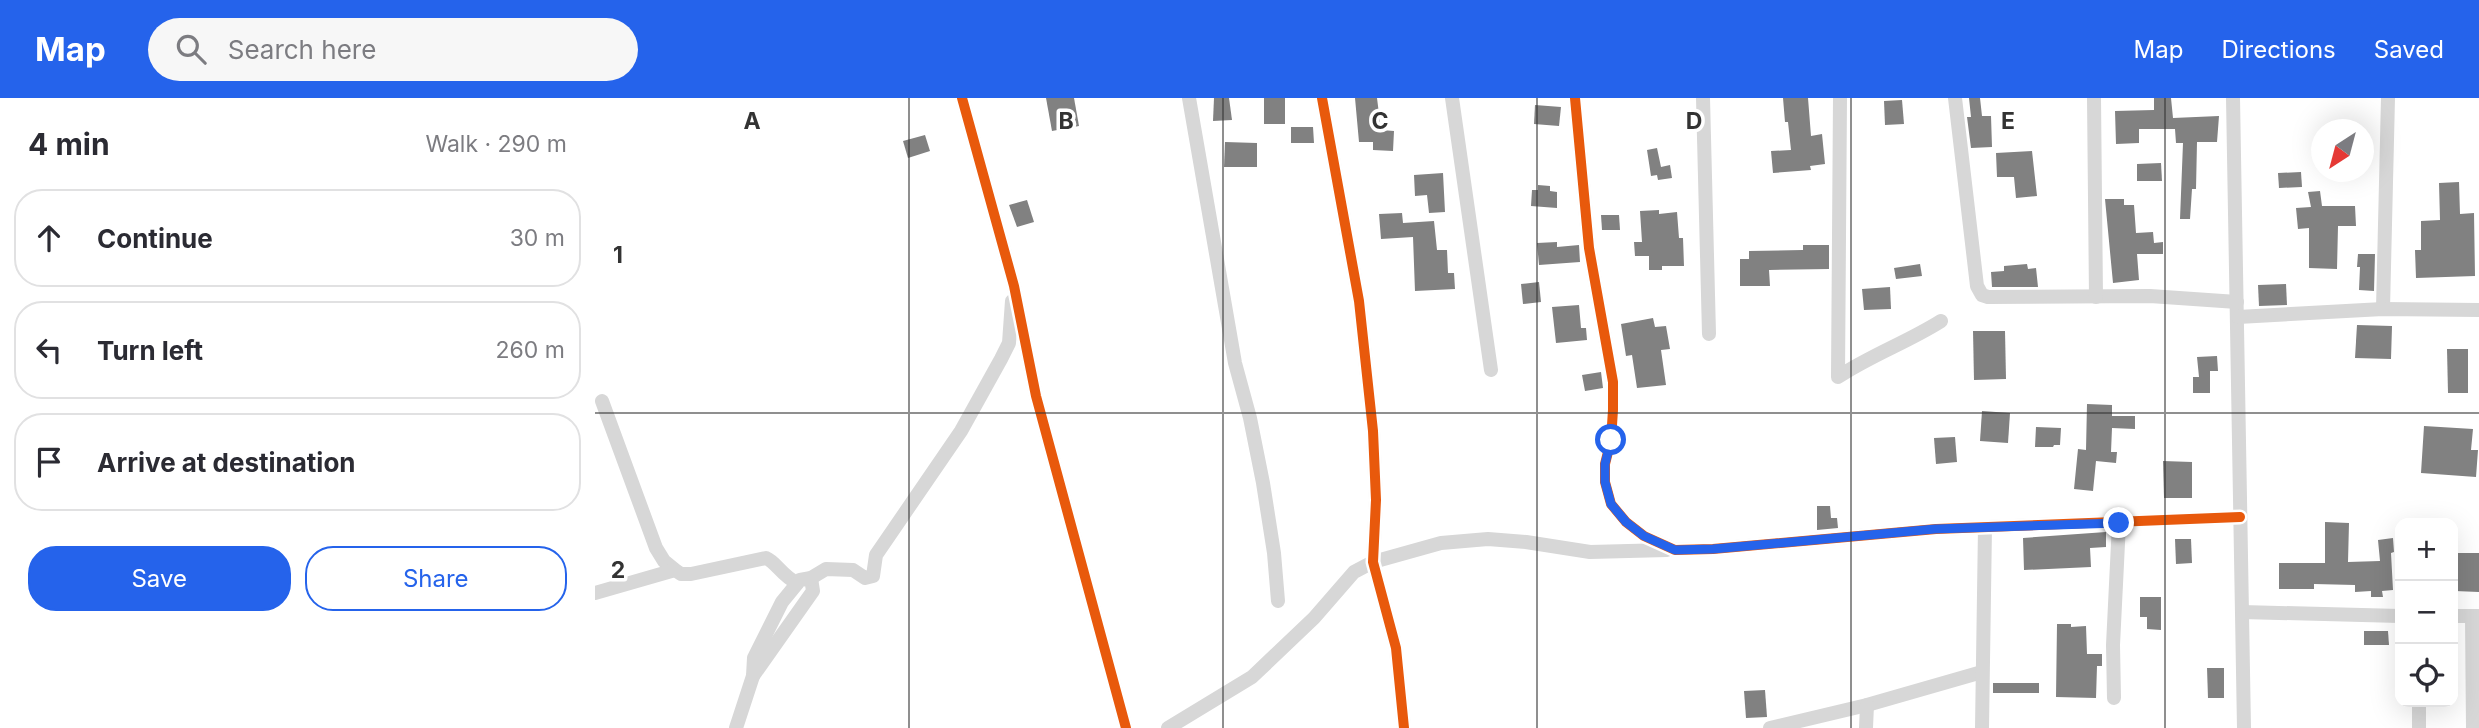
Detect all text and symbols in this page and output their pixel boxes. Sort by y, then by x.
search box [148,18,638,81]
text: Map [35,29,106,69]
icon: search [172,30,210,68]
text: Search here [228,34,376,65]
text: Map [2134,35,2183,64]
text: Directions [2221,35,2336,64]
text: Saved [2374,35,2444,64]
text: A [743,107,761,135]
text: B [1058,107,1074,135]
text: C [1371,107,1389,135]
text: D [1686,107,1702,135]
text: E [2001,107,2015,135]
north arrow [2311,119,2374,182]
text: 4 min [28,126,110,162]
text: Walk · 290 m [425,130,567,158]
icon: ahead [30,219,68,257]
text: Continue [97,223,213,254]
text: 30 m [510,224,565,252]
text: 1 [613,241,623,269]
icon: left [30,331,68,369]
text: Turn left [97,335,203,366]
text: 260 m [496,336,565,364]
route start [1595,424,1626,455]
icon: arrive [30,443,68,481]
text: Arrive at destination [97,447,356,478]
route end [2103,507,2134,538]
map controls [2395,518,2458,707]
button: + [2395,518,2458,581]
button: Save [28,546,291,611]
button: Share [305,546,567,611]
text: 2 [611,556,625,584]
button: − [2395,581,2458,644]
button: locate [2395,644,2458,707]

